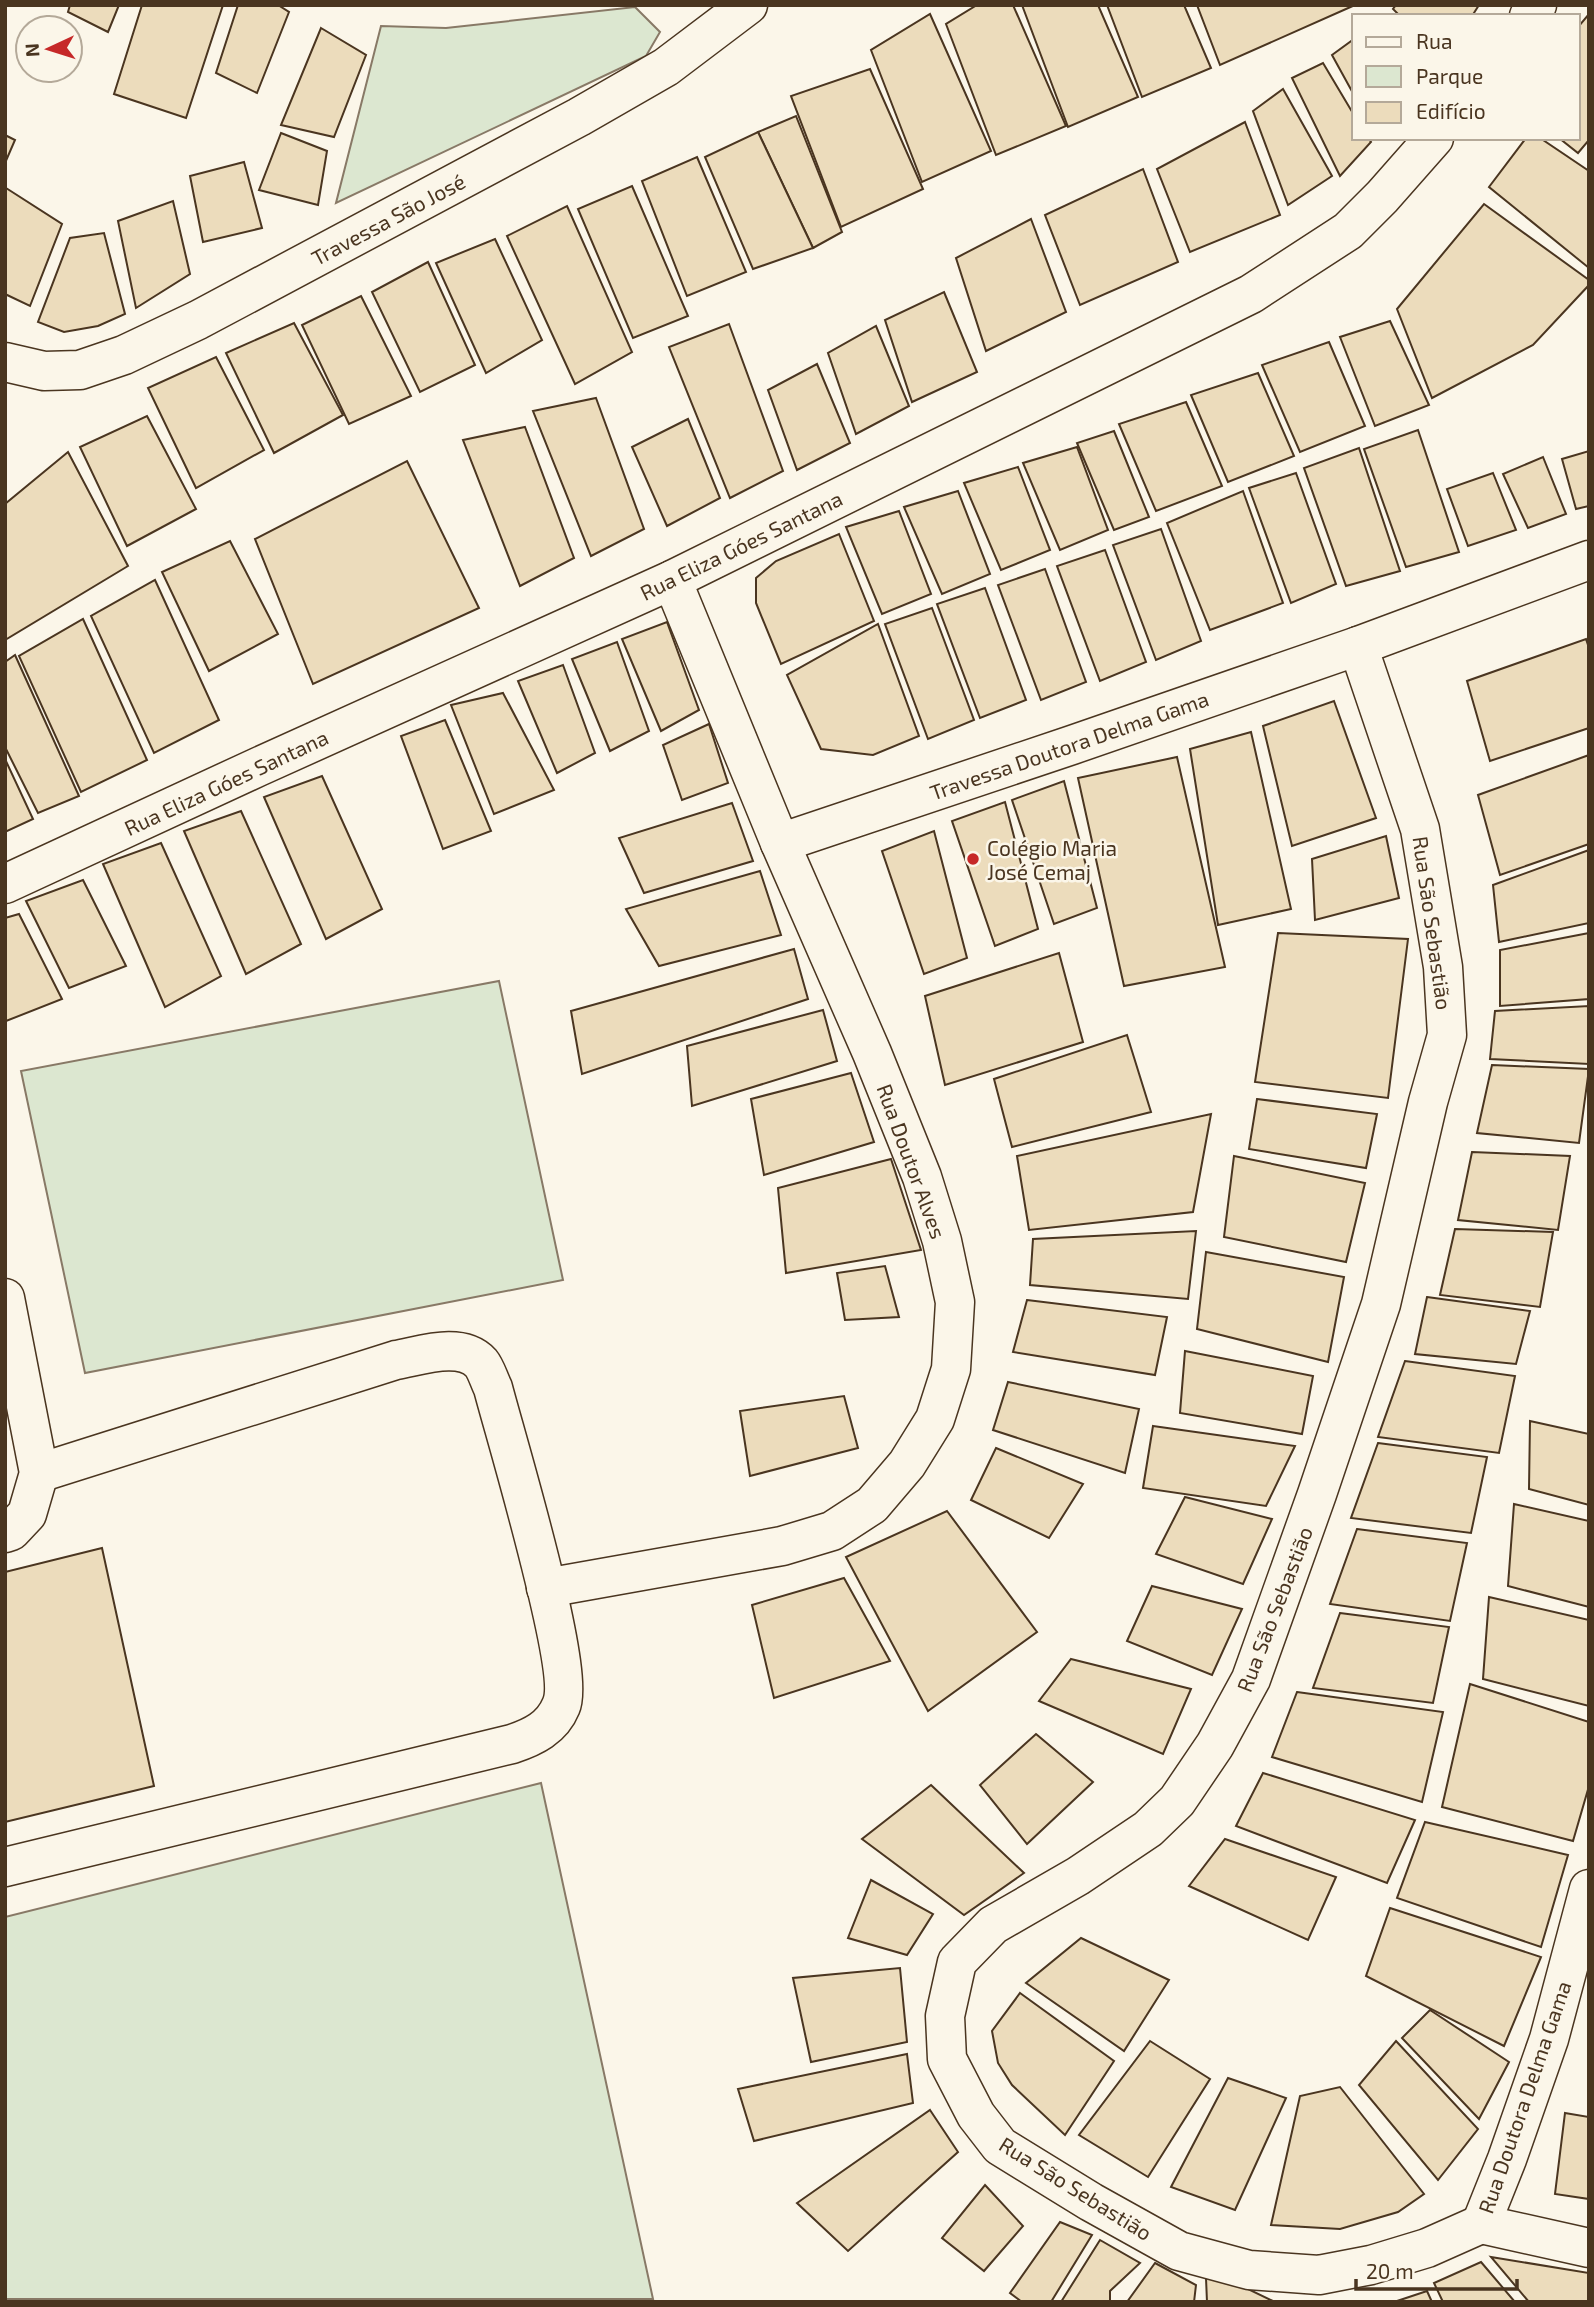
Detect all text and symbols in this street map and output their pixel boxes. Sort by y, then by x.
north arrow [14,14,84,84]
legend [1352,14,1580,140]
text: Rua [1416,28,1452,53]
text: N [20,43,43,58]
text: Parque [1416,63,1483,88]
text: Edifício [1416,98,1486,123]
street label: Travessa São José [307,168,469,270]
street label: Rua Eliza Góes Santana [636,485,846,605]
street label: Travessa Doutora Delma Gama [926,685,1212,805]
street label: Rua Eliza Góes Santana [120,724,332,840]
place label: Colégio Maria José Cemaj [987,835,1117,885]
street label: Rua São Sebastião [1408,835,1458,1011]
marker: Colégio Maria José Cemaj [965,851,981,867]
street label: Rua Doutor Alves [872,1080,952,1242]
street label: Rua São Sebastião [1231,1523,1317,1695]
street label: Rua Doutora Delma Gama [1472,1977,1576,2217]
street label: Rua São Sebastião [995,2131,1157,2245]
scale bar [1356,2248,1517,2292]
text: 20 m [1366,2258,1414,2283]

